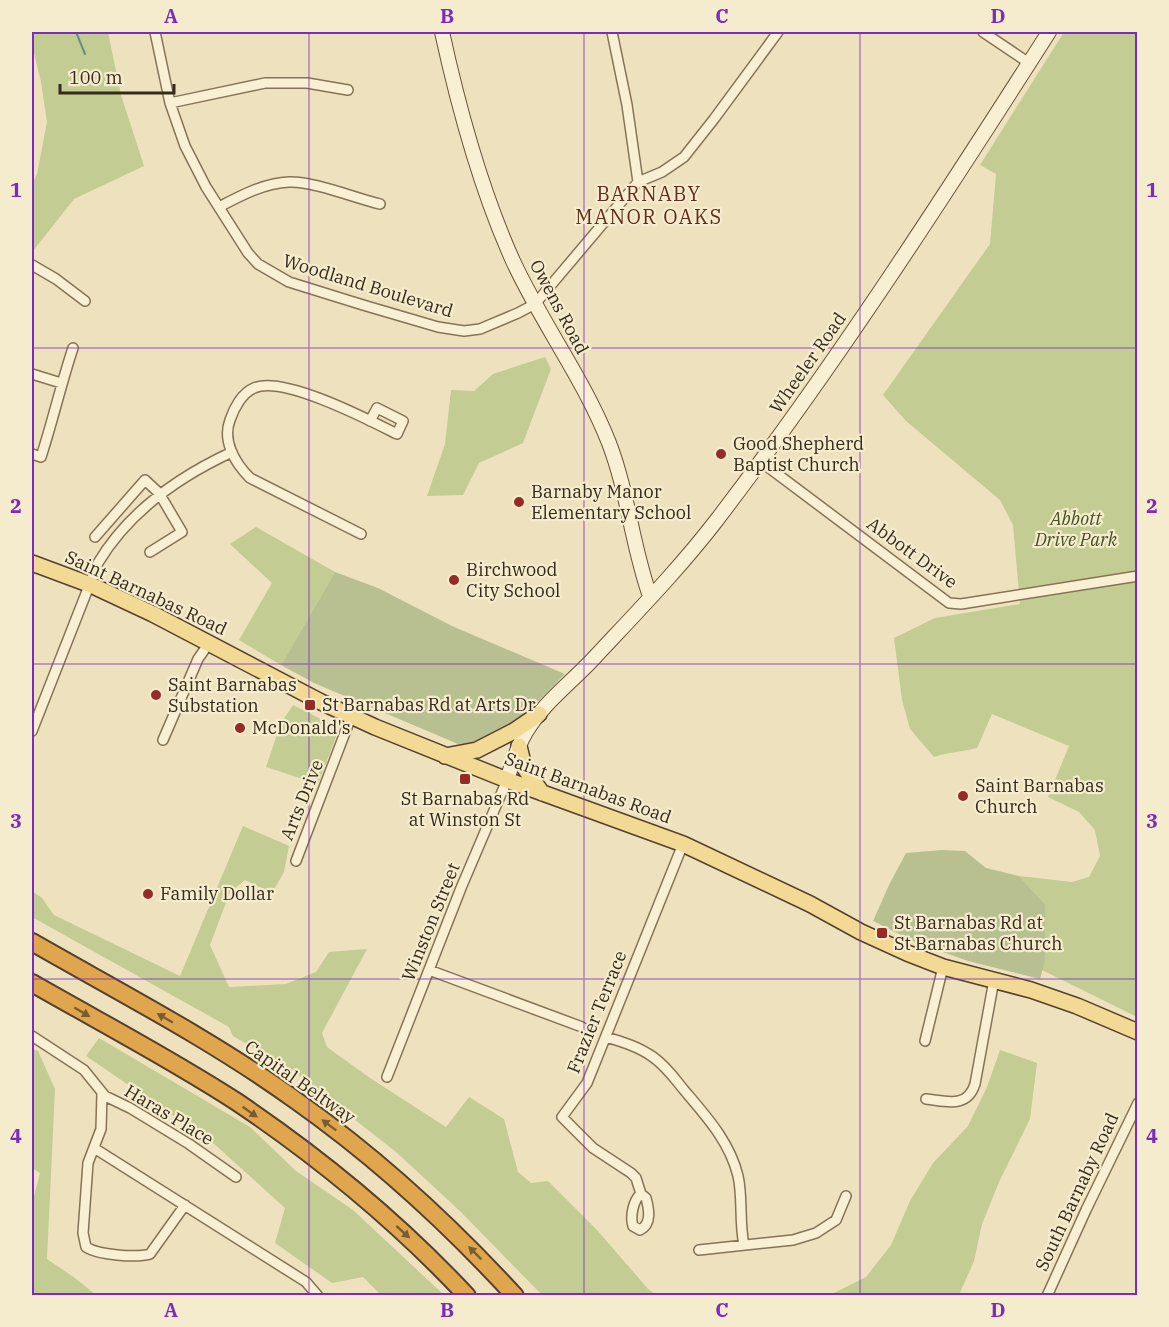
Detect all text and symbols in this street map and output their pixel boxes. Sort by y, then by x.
text: A [164,2,178,29]
text: B [440,2,454,29]
text: C [715,2,729,29]
text: D [990,2,1006,29]
scale bar [60,57,174,95]
text: 100 m [69,66,123,89]
text: 1 [10,176,22,203]
text: 1 [1146,176,1158,203]
district label: BARNABY MANOR OAKS [575,180,723,230]
street label: Woodland Boulevard [280,249,456,322]
street label: Owens Road [525,255,594,358]
street label: Wheeler Road [764,308,851,418]
place label: Good Shepherd Baptist Church [733,432,864,476]
marker: Good Shepherd Baptist Church [714,447,728,461]
place label: Barnaby Manor Elementary School [531,480,691,524]
text: 2 [10,492,22,519]
text: 2 [1146,492,1158,519]
marker: Barnaby Manor Elementary School [512,495,526,509]
park label: Abbott Drive Park [1034,507,1118,551]
street label: Abbott Drive [863,512,962,593]
street label: Saint Barnabas Road [62,545,231,640]
place label: Birchwood City School [466,558,560,602]
marker: Birchwood City School [447,573,461,587]
place label: Saint Barnabas Substation [168,673,297,717]
marker: Saint Barnabas Substation [149,688,163,702]
place label: St Barnabas Rd at Arts Dr [322,693,536,716]
marker: St Barnabas Rd at Arts Dr [303,698,317,712]
place label: McDonald's [252,716,351,739]
marker: McDonald's [233,721,247,735]
street label: Saint Barnabas Road [502,747,675,828]
street label: Arts Drive [275,756,328,844]
marker: St Barnabas Rd at Winston St [458,772,472,786]
place label: Saint Barnabas Church [975,774,1104,818]
place label: St Barnabas Rd at Winston St [401,787,529,831]
marker: Saint Barnabas Church [956,789,970,803]
text: 3 [10,807,22,834]
text: 3 [1146,807,1158,834]
street label: Winston Street [396,859,465,984]
place label: Family Dollar [160,882,274,905]
marker: Family Dollar [141,887,155,901]
place label: St Barnabas Rd at St Barnabas Church [894,911,1062,955]
marker: St Barnabas Rd at St Barnabas Church [875,926,889,940]
street label: Frazier Terrace [561,947,632,1077]
one-way arrow [74,1007,91,1017]
one-way arrow [157,1013,173,1024]
street label: Capital Beltway [240,1035,361,1129]
street label: Haras Place [120,1079,218,1150]
one-way arrow [242,1106,258,1117]
street label: South Barnaby Road [1030,1109,1123,1275]
one-way arrow [321,1119,336,1131]
text: 4 [10,1122,22,1149]
text: 4 [1146,1122,1158,1149]
one-way arrow [395,1225,410,1238]
one-way arrow [468,1246,482,1260]
text: A [164,1296,178,1323]
text: B [440,1296,454,1323]
text: C [715,1296,729,1323]
text: D [990,1296,1006,1323]

